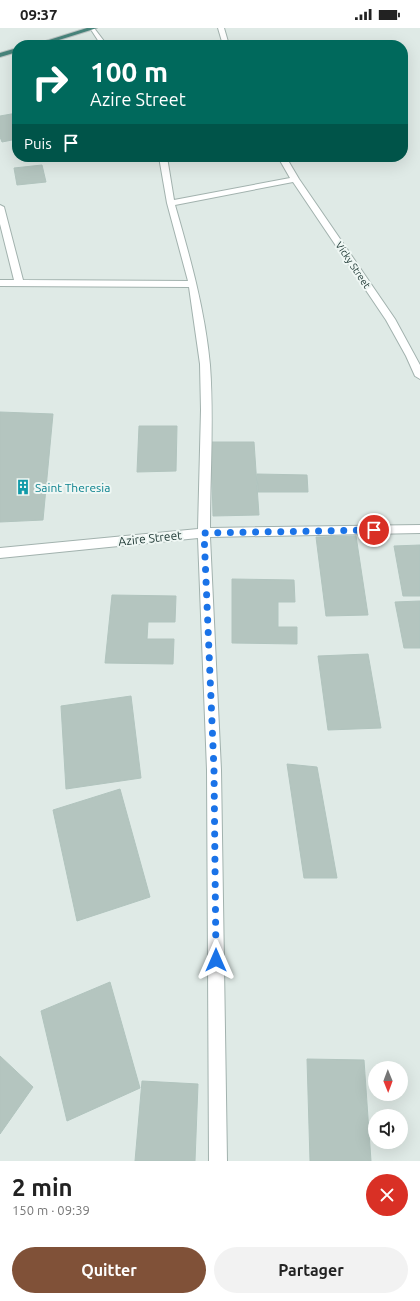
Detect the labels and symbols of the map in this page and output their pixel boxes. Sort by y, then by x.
street label: Vicky Street [333,240,373,290]
building icon: Saint Theresia [14,478,32,496]
place label: Saint Theresia [35,481,110,494]
pin [357,513,391,547]
street label: Azire Street [118,528,183,548]
position arrow [195,939,237,981]
north arrow [368,1061,408,1101]

